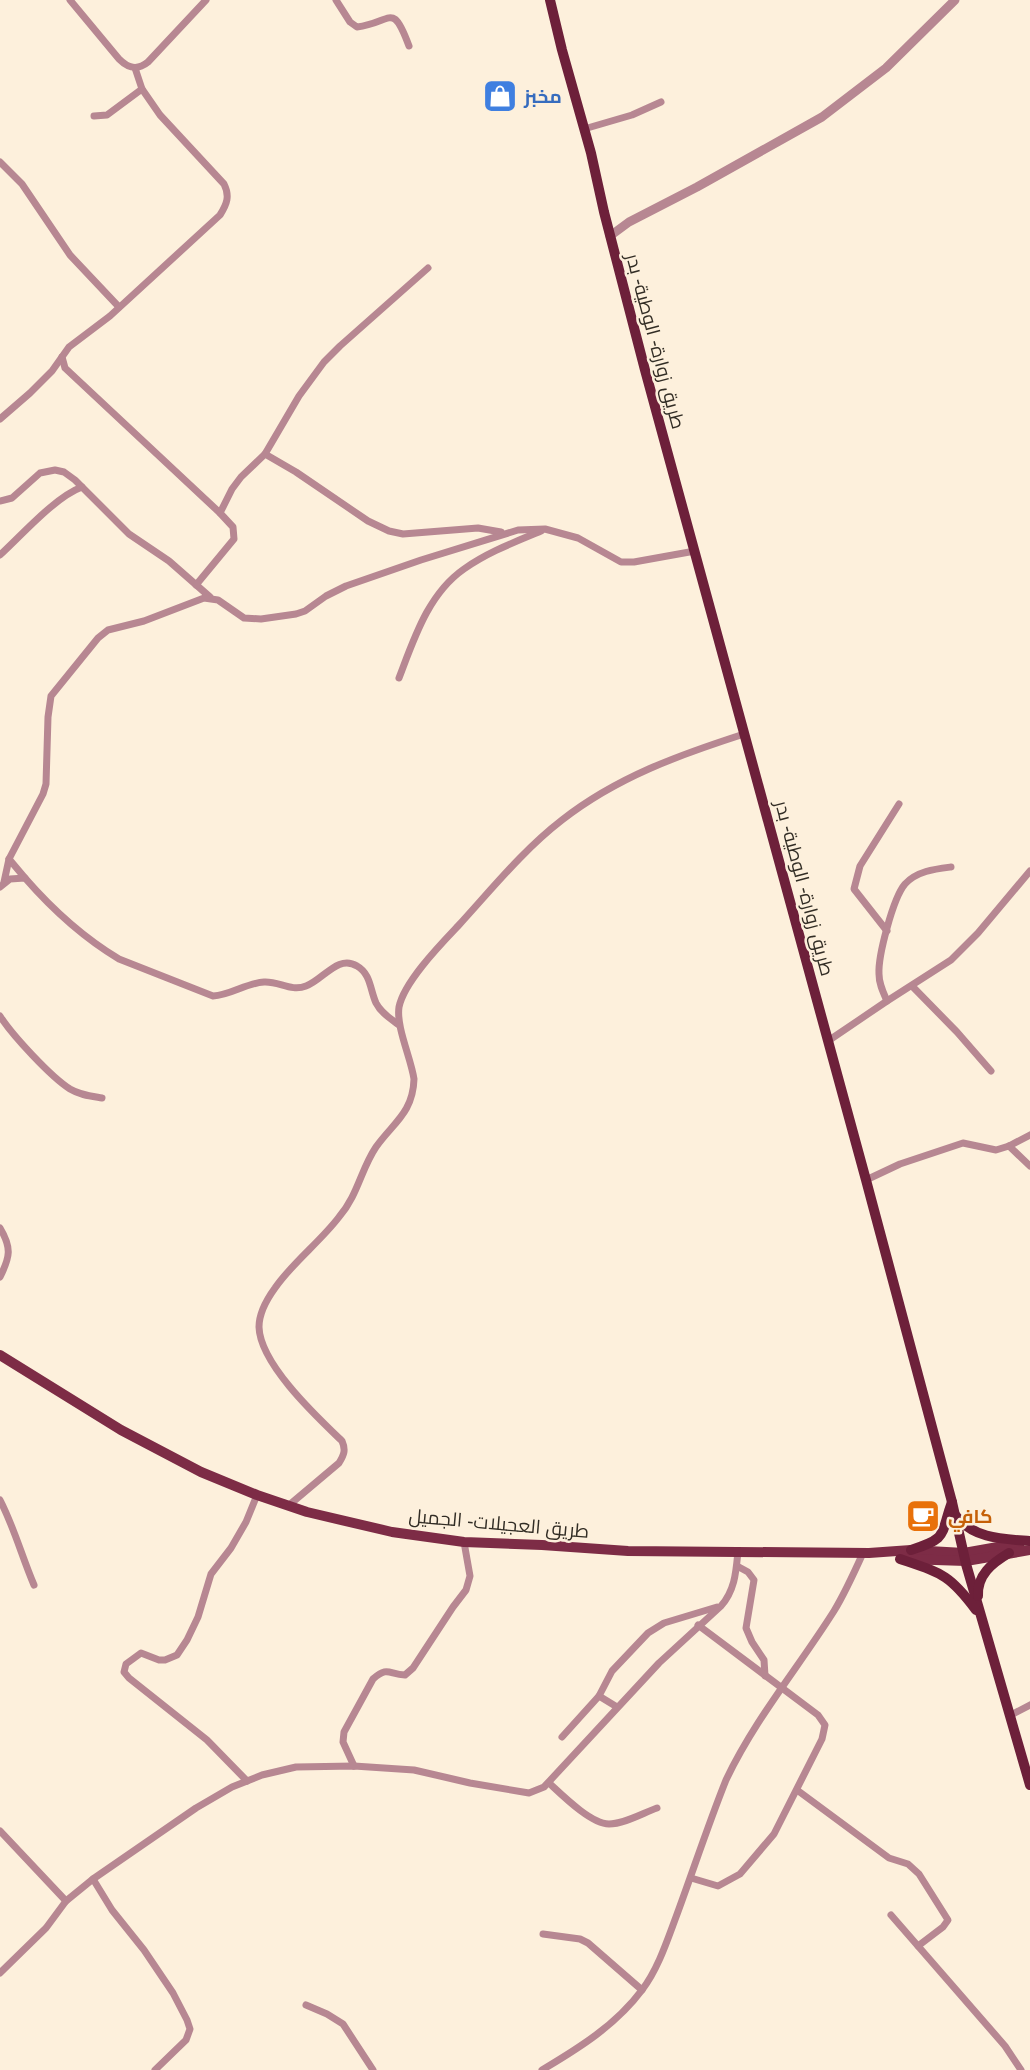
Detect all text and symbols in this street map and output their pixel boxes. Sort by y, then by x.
shop icon: مخبز [481,77,519,115]
place label: مخبز [523,86,562,108]
street label: طريق زوارة- الوطية- بدر [620,250,689,432]
street label: طريق زوارة- الوطية- بدر [769,797,838,979]
cafe icon: كافي [904,1497,942,1535]
street label: طريق العجيلات- الجميل [408,1505,590,1544]
place label: كافي [948,1506,992,1532]

